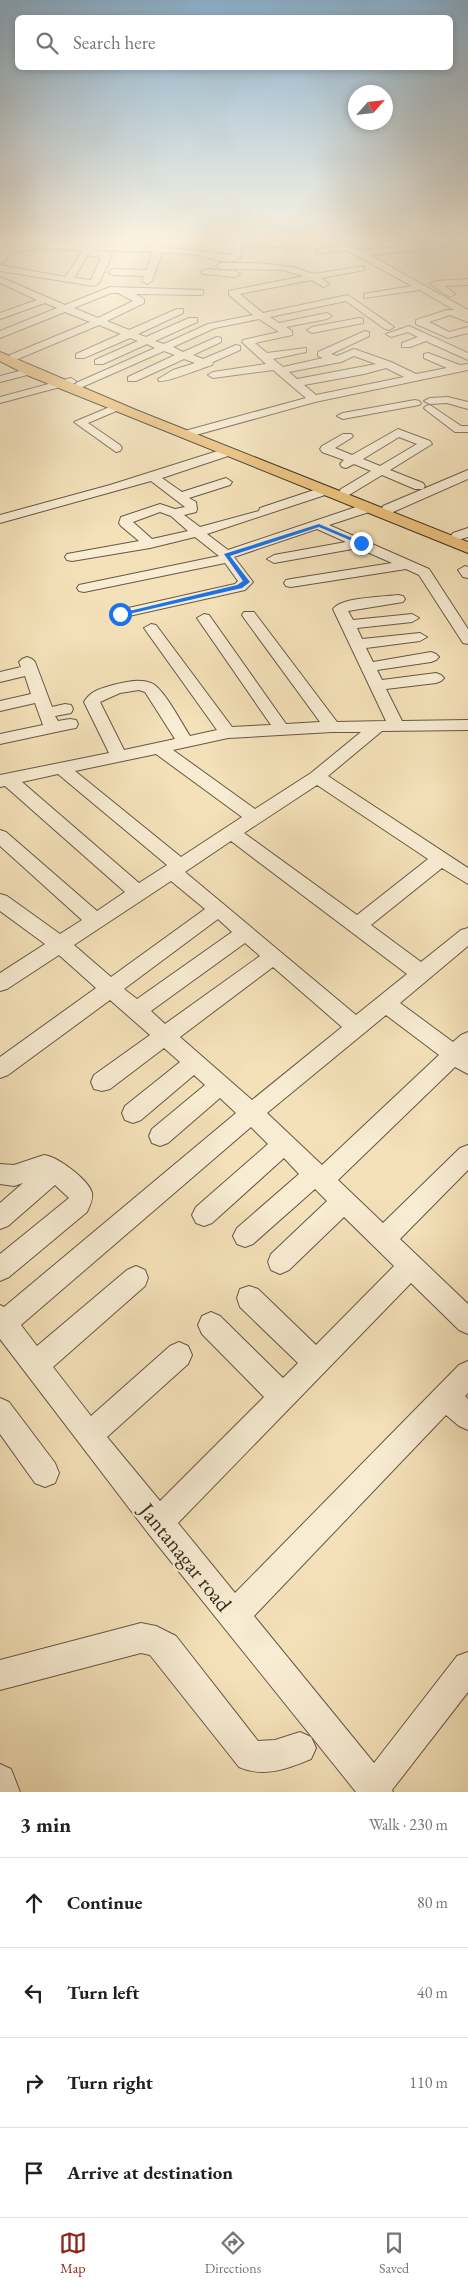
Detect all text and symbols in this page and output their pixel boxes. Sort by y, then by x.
search box [15,15,453,70]
icon: search [33,29,61,57]
text: Search here [73,30,155,55]
north arrow [348,85,393,130]
route end [350,532,373,555]
route start [109,603,132,626]
street label: Jantanagar road [132,1495,239,1618]
text: 3 min [20,1811,71,1838]
text: Walk · 230 m [369,1814,448,1835]
icon: ahead [20,1889,48,1917]
text: Continue [67,1890,142,1915]
text: 80 m [417,1892,448,1913]
icon: left [20,1979,48,2007]
text: Turn left [67,1980,139,2005]
text: 40 m [417,1982,448,2003]
icon: right [20,2069,48,2097]
text: Turn right [67,2070,153,2095]
text: 110 m [409,2072,448,2093]
icon: arrive [20,2159,48,2187]
text: Arrive at destination [67,2160,233,2185]
tab: Map [59,2229,87,2277]
tab: Directions [205,2229,261,2277]
tab: Saved [379,2229,409,2277]

